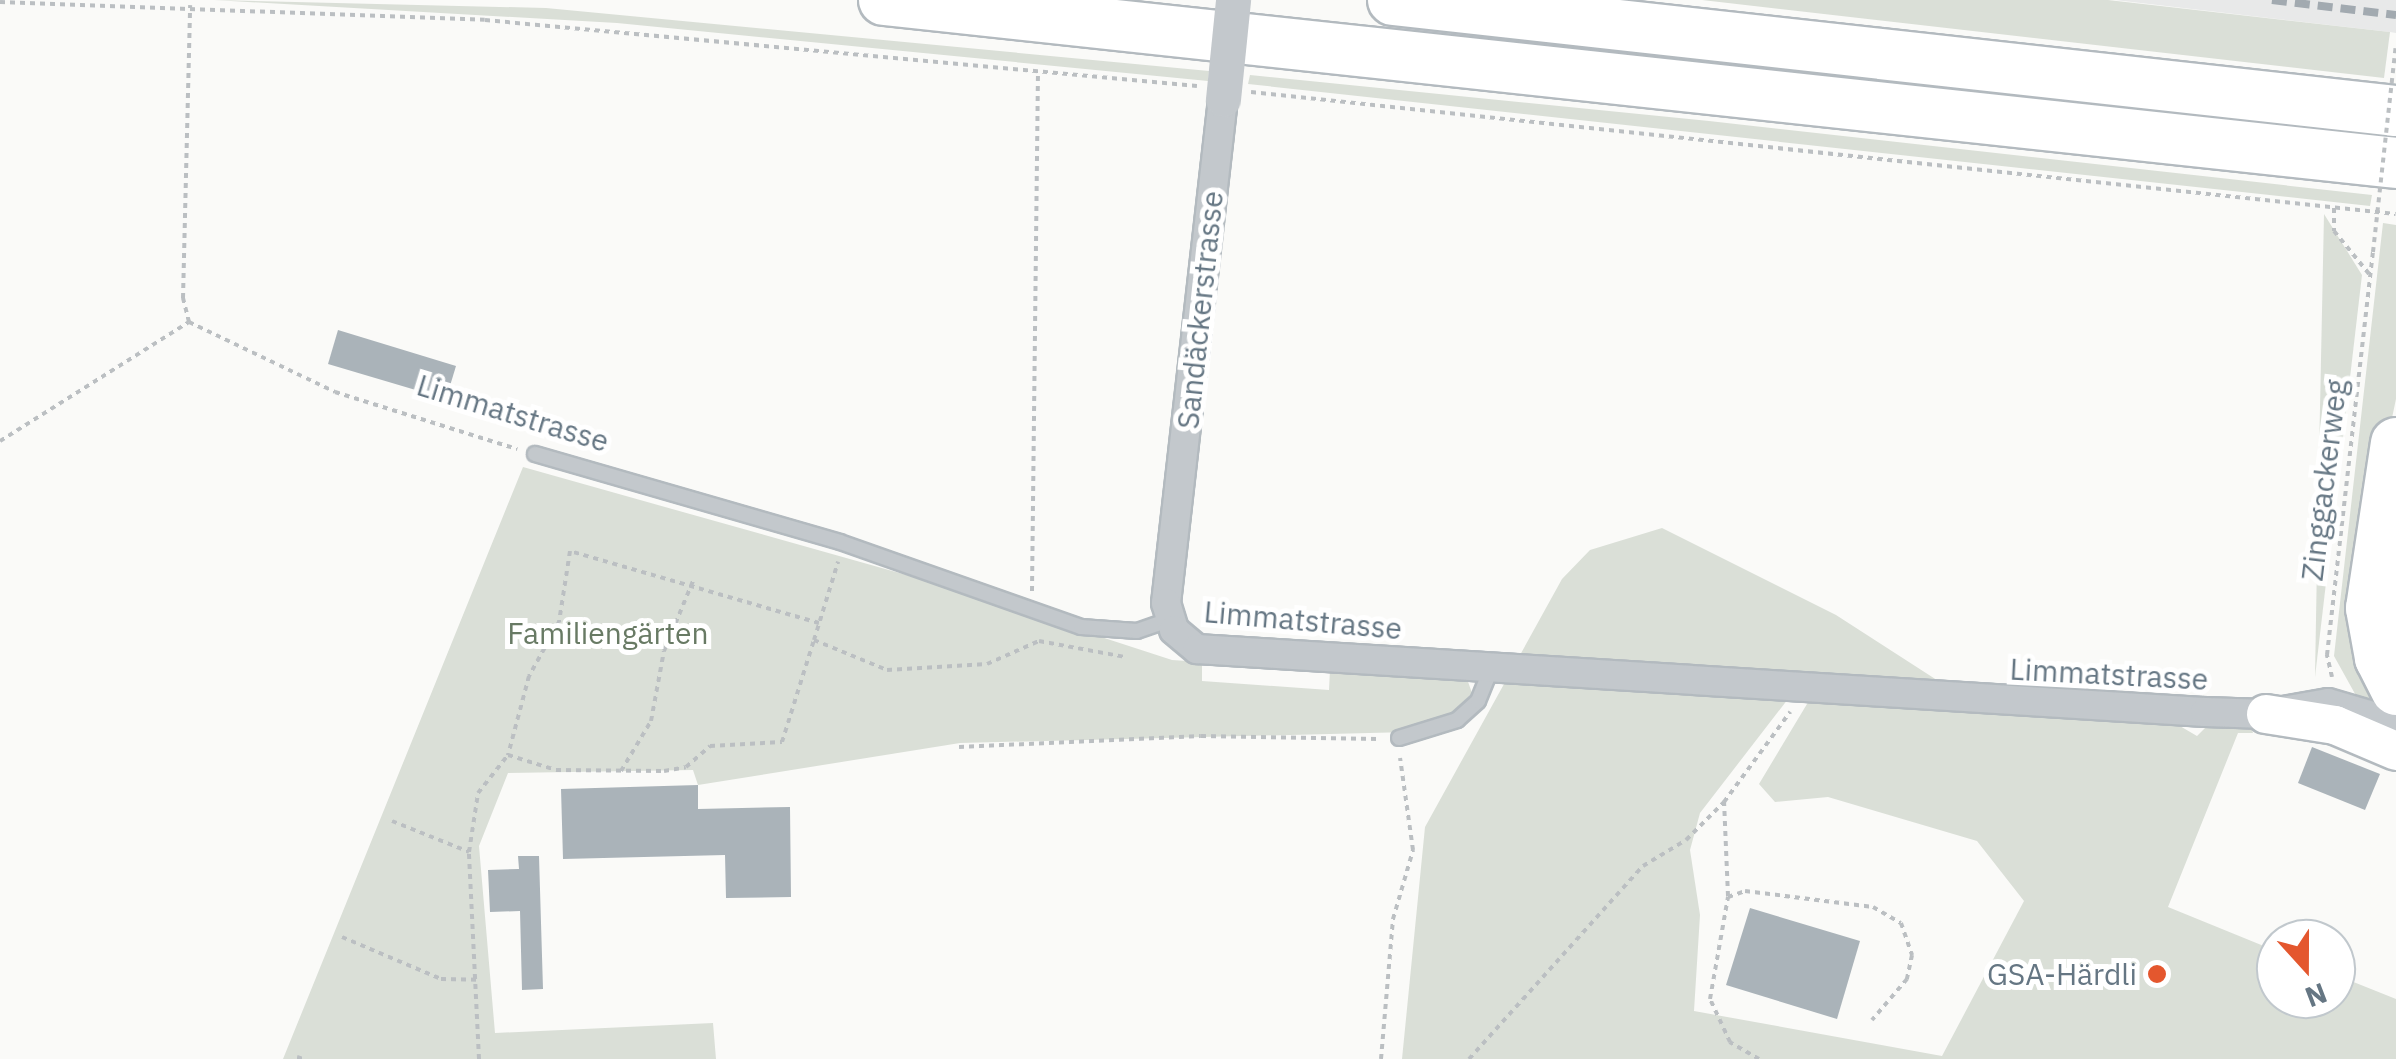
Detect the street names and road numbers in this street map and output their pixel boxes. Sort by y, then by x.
street label: Sandäckerstrasse [1170,189,1230,431]
street label: Limmatstrasse [413,367,613,459]
street label: Zinggackerweg [2294,377,2354,583]
street label: Limmatstrasse [1202,593,1404,647]
street label: Limmatstrasse [2009,651,2209,697]

